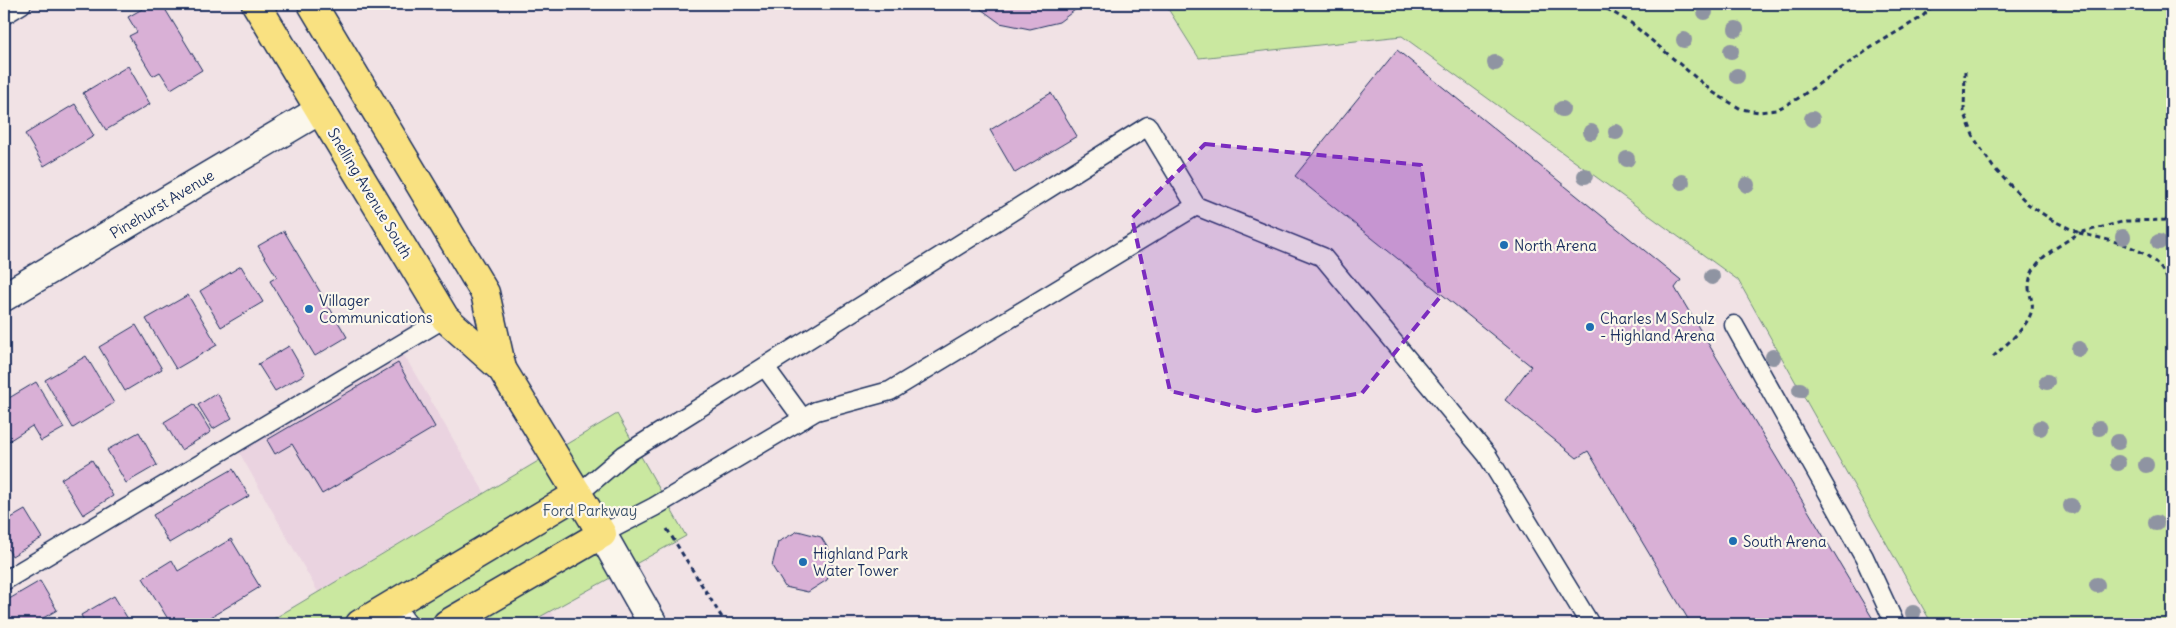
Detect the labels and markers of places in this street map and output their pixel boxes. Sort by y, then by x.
place label: North Arena [1514,236,1597,255]
marker: North Arena [1498,239,1510,251]
place label: Villager Communications [319,291,433,327]
marker: Villager Communications [303,303,315,315]
place label: Charles M Schulz - Highland Arena [1600,309,1715,345]
marker: Charles M Schulz - Highland Arena [1584,321,1596,333]
place label: South Arena [1743,532,1827,551]
marker: South Arena [1727,535,1739,547]
place label: Highland Park Water Tower [813,544,908,580]
marker: Highland Park Water Tower [797,556,809,568]

